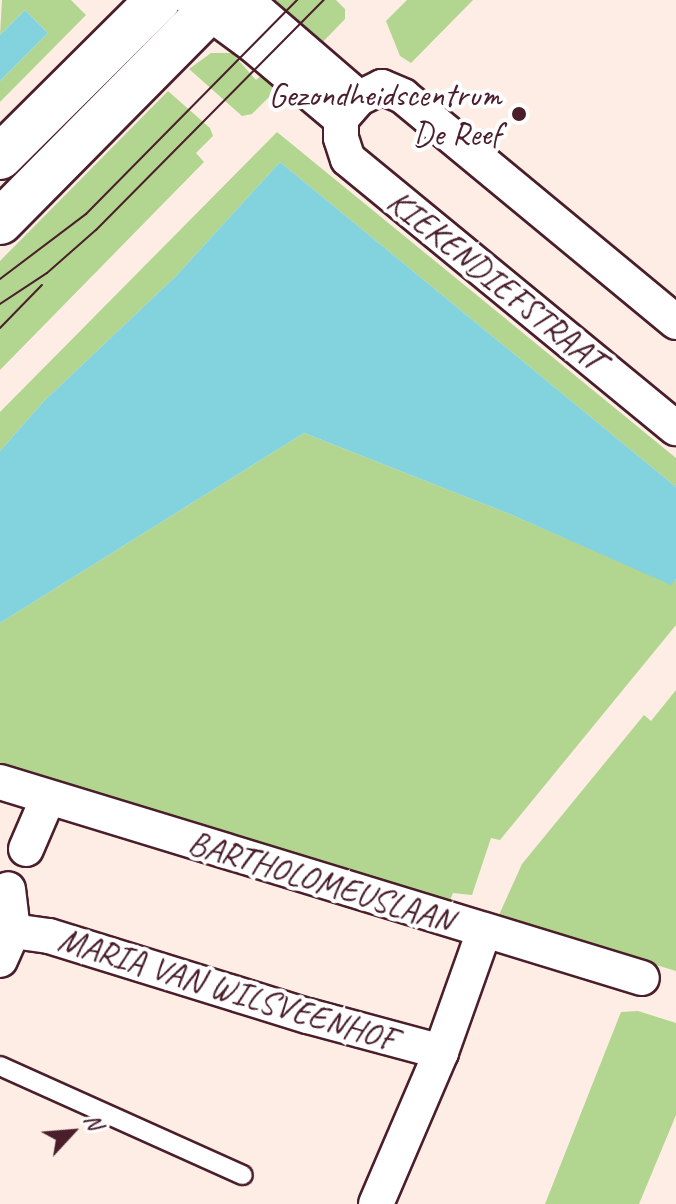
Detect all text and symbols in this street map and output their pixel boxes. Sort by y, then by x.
place label: Gezondheidscentrum De Reef [269,74,501,154]
marker: Gezondheidscentrum De Reef [508,103,530,125]
street label: KIEKENDIEFSTRAAT [380,180,612,380]
street label: BARTHOLOMEUSLAAN [184,821,458,941]
street label: MARIA VAN WILSVEENHOF [56,919,398,1059]
north arrow [32,1092,112,1172]
text: N [78,1109,109,1134]

